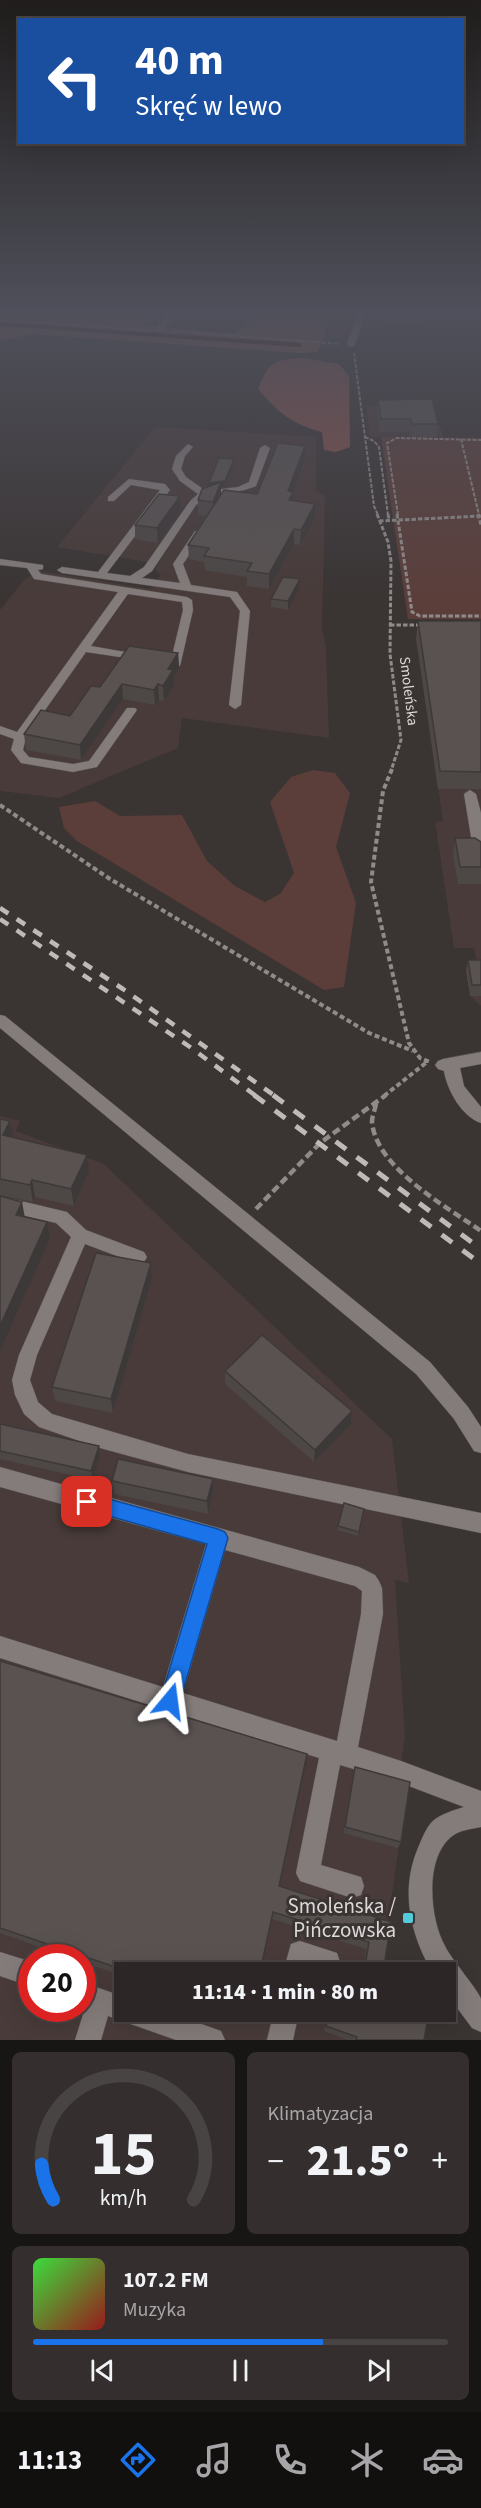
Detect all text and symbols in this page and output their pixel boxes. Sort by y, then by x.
text: 40 m [135,31,224,91]
icon: left [36,42,114,120]
text: Skręć w lewo [135,87,282,126]
street label: Smoleńska [394,655,423,727]
pin [61,1476,112,1527]
icon: arrive [70,1485,103,1518]
position arrow [138,1669,202,1733]
place label: Smoleńska / Pińczowska [288,1891,397,1945]
marker: Smoleńska / Pińczowska [401,1911,415,1925]
speed limit sign: 20 [18,1944,96,2022]
text: 11:14 · 1 min · 80 m [192,1976,378,2008]
text: Klimatyzacja [268,2100,373,2128]
text: 15 [90,2110,156,2199]
text: 21.5° [306,2129,409,2193]
text: − [268,2138,284,2185]
text: + [432,2138,448,2185]
text: km/h [99,2183,147,2214]
text: 107.2 FM [123,2264,209,2296]
text: Muzyka [123,2296,186,2324]
icon: previous [86,2354,119,2387]
icon: pause [224,2354,257,2387]
icon: next [362,2354,395,2387]
icon: directions [117,2439,159,2481]
icon: music [193,2439,235,2481]
icon: phone [269,2439,311,2481]
icon: climate [346,2439,388,2481]
icon: car [422,2439,464,2481]
text: 11:13 [17,2441,82,2480]

